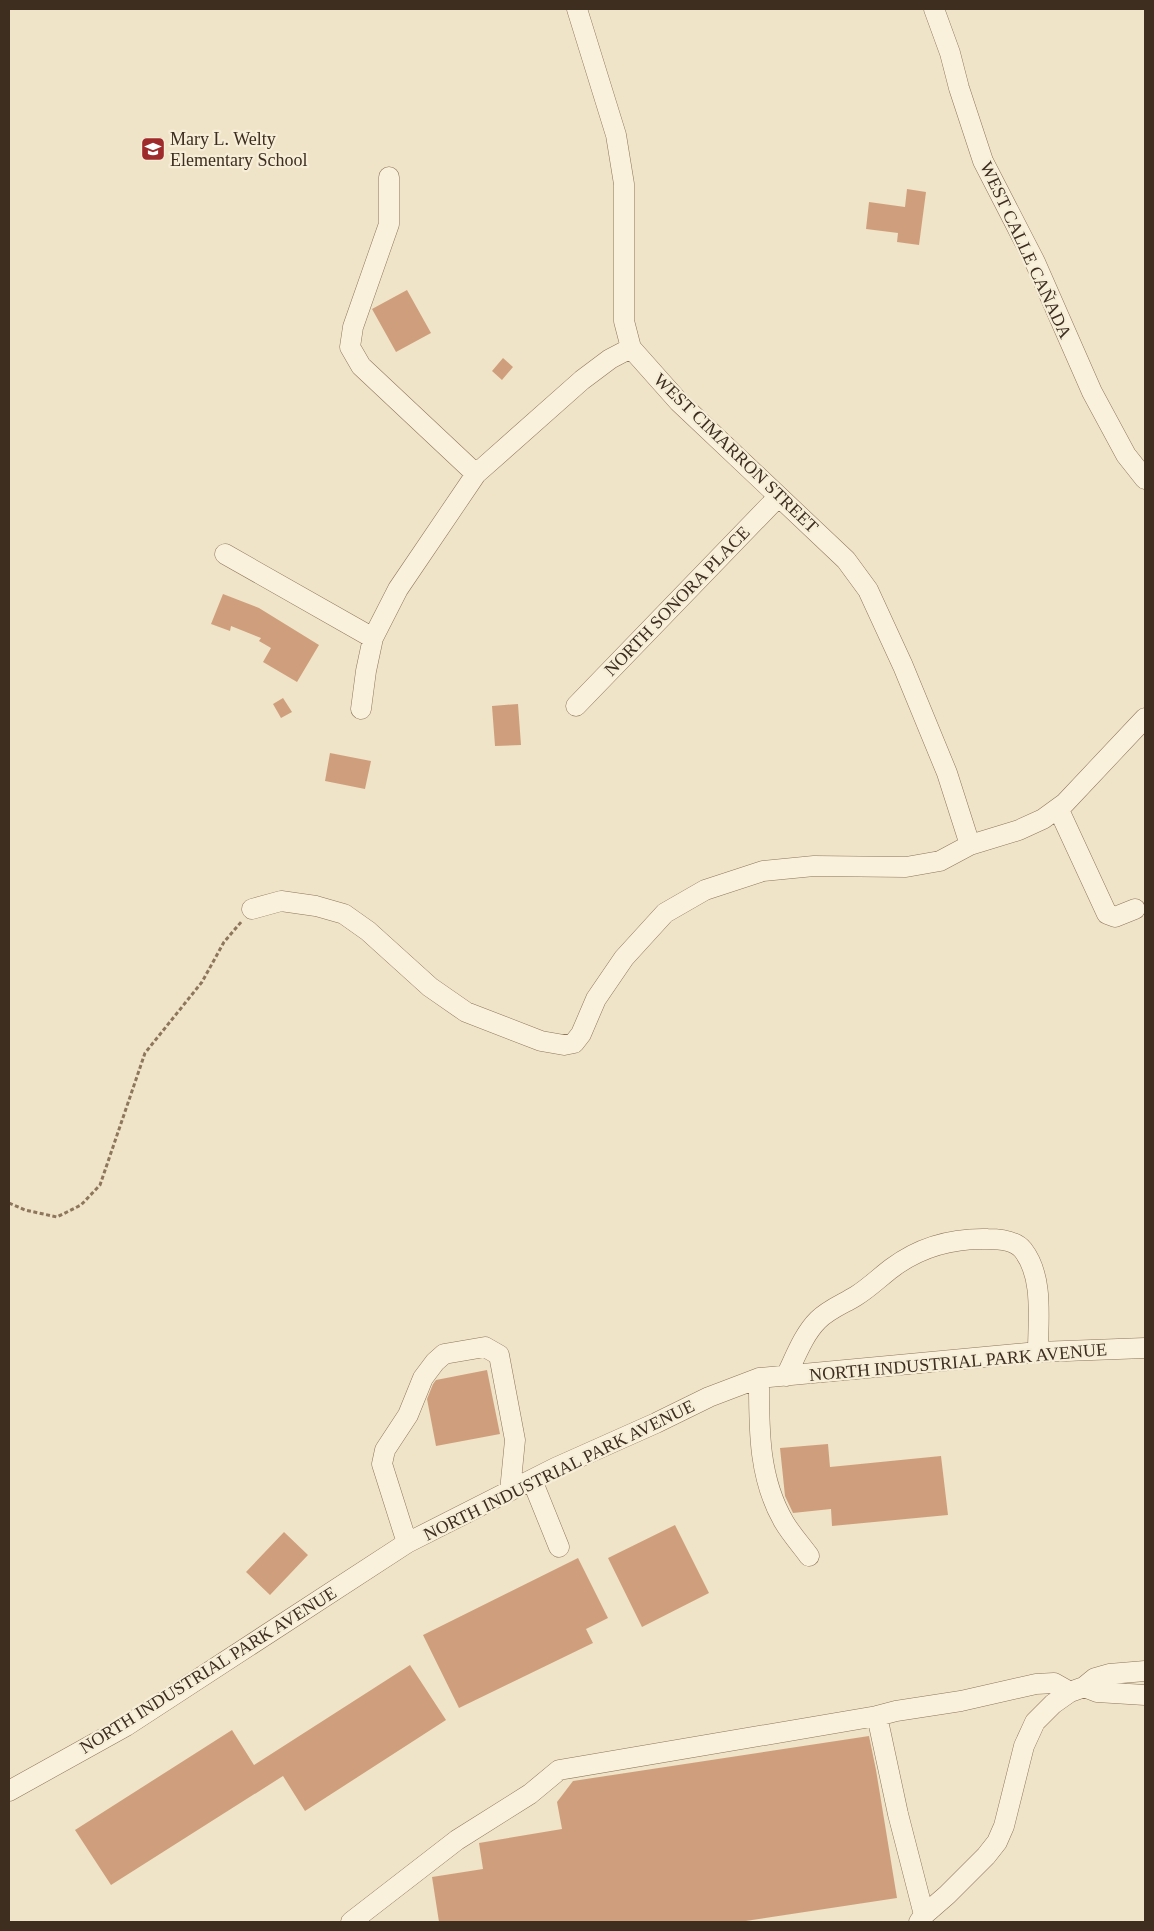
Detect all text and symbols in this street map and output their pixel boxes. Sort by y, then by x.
place label: Mary L. Welty Elementary School [170,129,307,170]
school or university icon: Mary L. Welty Elementary School [140,136,166,162]
street label: WEST CALLE CAÑADA [976,158,1077,342]
street label: WEST CIMARRON STREET [650,369,822,537]
street label: NORTH SONORA PLACE [600,522,754,680]
street label: NORTH INDUSTRIAL PARK AVENUE [808,1339,1108,1385]
street label: NORTH INDUSTRIAL PARK AVENUE [420,1396,698,1544]
street label: NORTH INDUSTRIAL PARK AVENUE [76,1582,340,1758]

